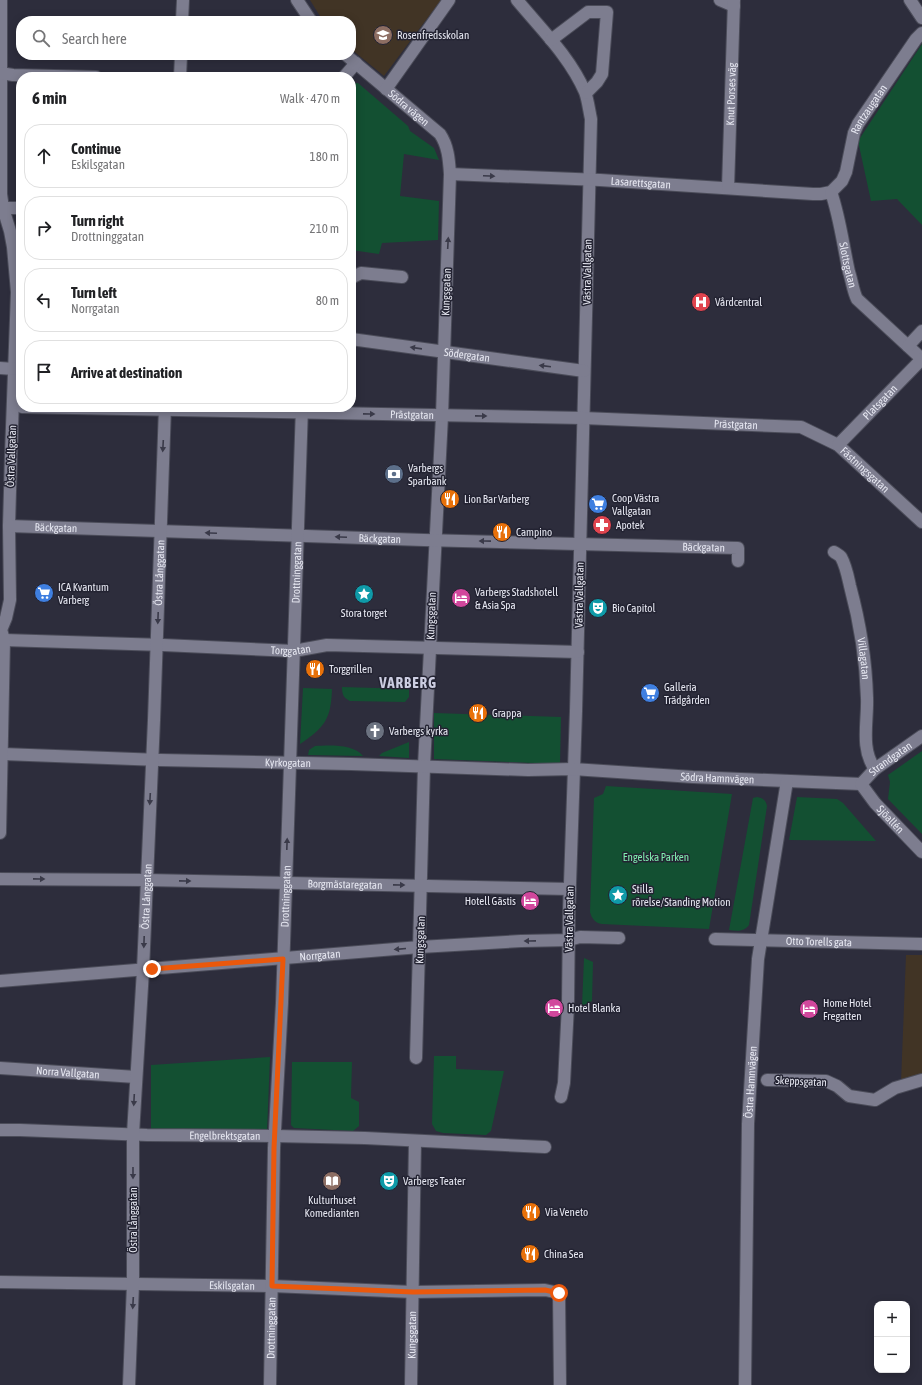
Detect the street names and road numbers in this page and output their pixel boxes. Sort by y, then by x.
street label: Knut Porses väg [724,62,738,126]
street label: Rantzaugatan [848,82,889,136]
street label: Södra vägen [386,87,431,128]
street label: Lasarettsgatan [610,175,671,191]
street label: Västra Vallgatan [580,239,594,305]
street label: Slottsgatan [837,241,859,289]
street label: Kungsgatan [439,268,453,316]
street label: Södergatan [443,346,491,364]
street label: Platsgatan [860,382,900,422]
street label: Prästgatan [390,408,434,421]
street label: Prästgatan [714,417,758,431]
street label: Östra Vallgatan [4,425,18,487]
street label: Fästningsgatan [838,444,892,495]
street label: Bäckgatan [35,521,77,534]
street label: Bäckgatan [358,532,401,545]
street label: Östra Långgatan [152,540,166,606]
street label: Drottninggatan [289,541,303,604]
street label: Bäckgatan [682,541,725,554]
street label: Västra Vallgatan [572,562,586,628]
street label: Kungsgatan [424,592,438,640]
street label: Villagatan [855,637,872,680]
street label: Torggatan [271,642,312,657]
street label: Strandgatan [866,739,914,778]
street label: Kyrkogatan [265,756,311,769]
street label: Södra Hamnvägen [680,770,755,786]
street label: Sjöallén [875,803,906,835]
street label: Östra Långgatan [139,863,154,930]
street label: Drottninggatan [279,865,293,927]
street label: Borgmästaregatan [307,877,382,891]
street label: Västra Vallgatan [562,886,576,952]
street label: Kungsgatan [413,916,427,964]
street label: Otto Torells gata [786,935,852,948]
street label: Norrgatan [299,947,341,963]
street label: Östra Hamnvägen [742,1046,759,1119]
street label: Norra Vallgatan [36,1064,100,1081]
street label: Skeppsgatan [775,1074,827,1088]
street label: Engelbrektsgatan [189,1129,261,1142]
street label: Östra Långgatan [127,1187,139,1253]
street label: Eskilsgatan [209,1279,255,1292]
street label: Drottninggatan [264,1297,277,1359]
street label: Kungsgatan [405,1311,418,1359]

